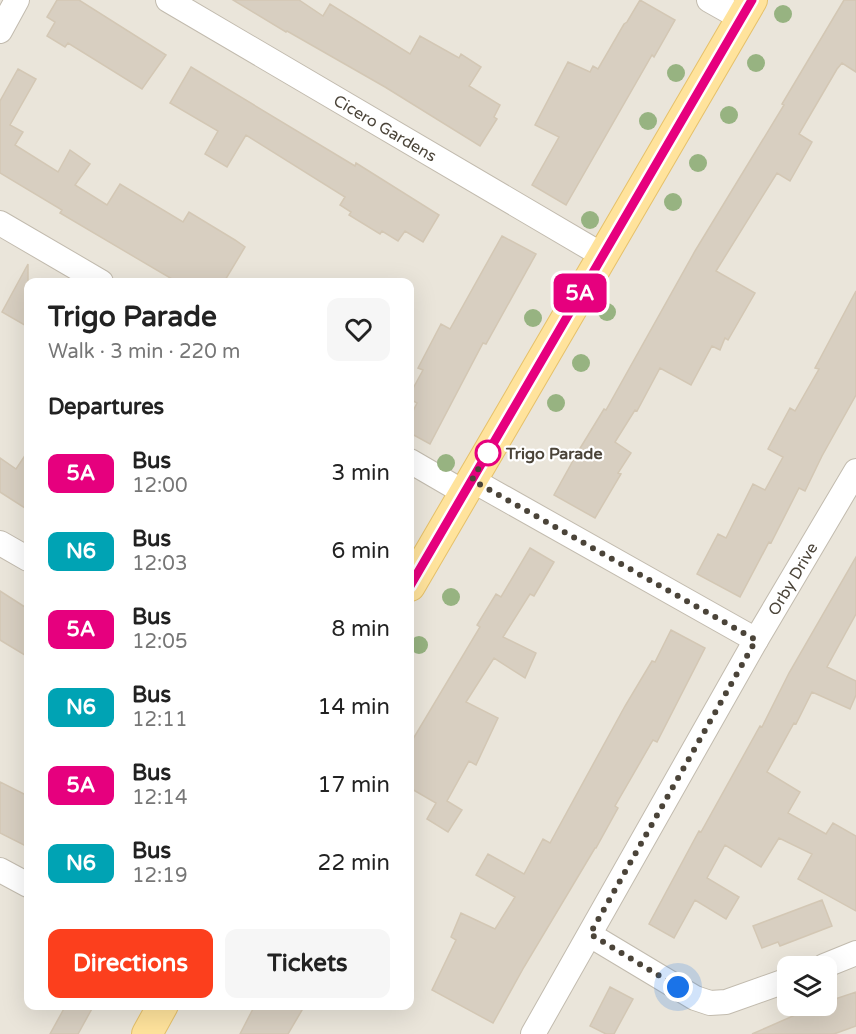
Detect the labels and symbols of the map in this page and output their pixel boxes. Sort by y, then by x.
street label: Cicero Gardens [330,91,440,167]
line badge: 5A [553,274,607,312]
marker: Trigo Parade [475,440,501,466]
place label: Trigo Parade [505,444,602,464]
street label: Orby Drive [764,539,822,619]
your location [663,972,693,1002]

